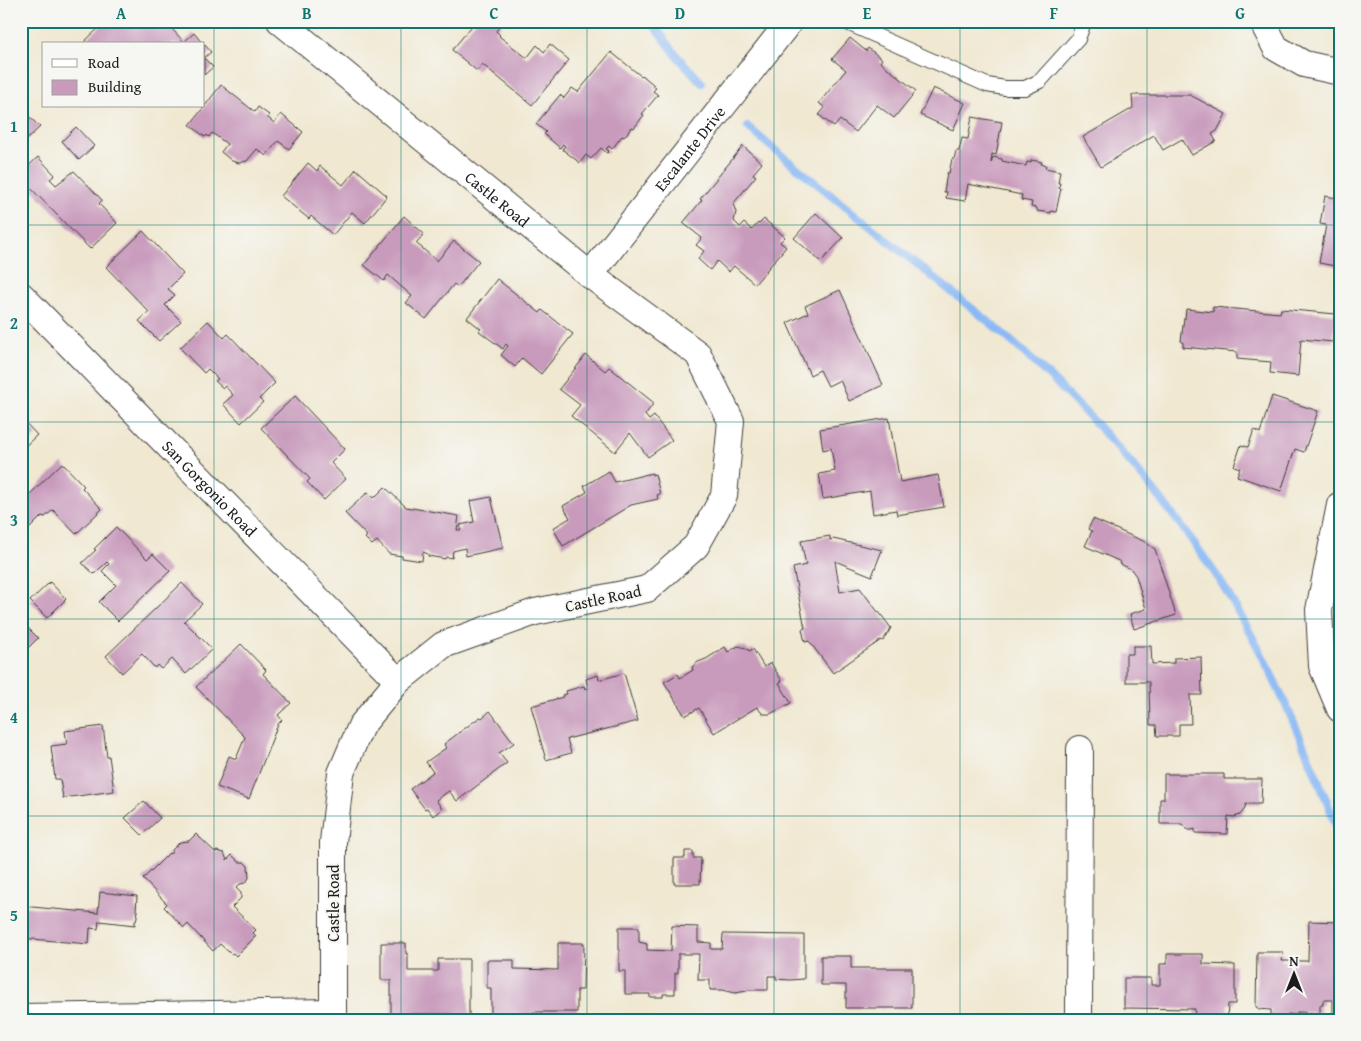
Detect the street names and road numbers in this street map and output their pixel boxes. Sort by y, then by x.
street label: Escalante Drive [648,101,731,196]
street label: Castle Road [460,165,535,233]
street label: San Gorgonio Road [157,434,263,542]
street label: Castle Road [563,578,644,618]
street label: Castle Road [321,864,345,942]

